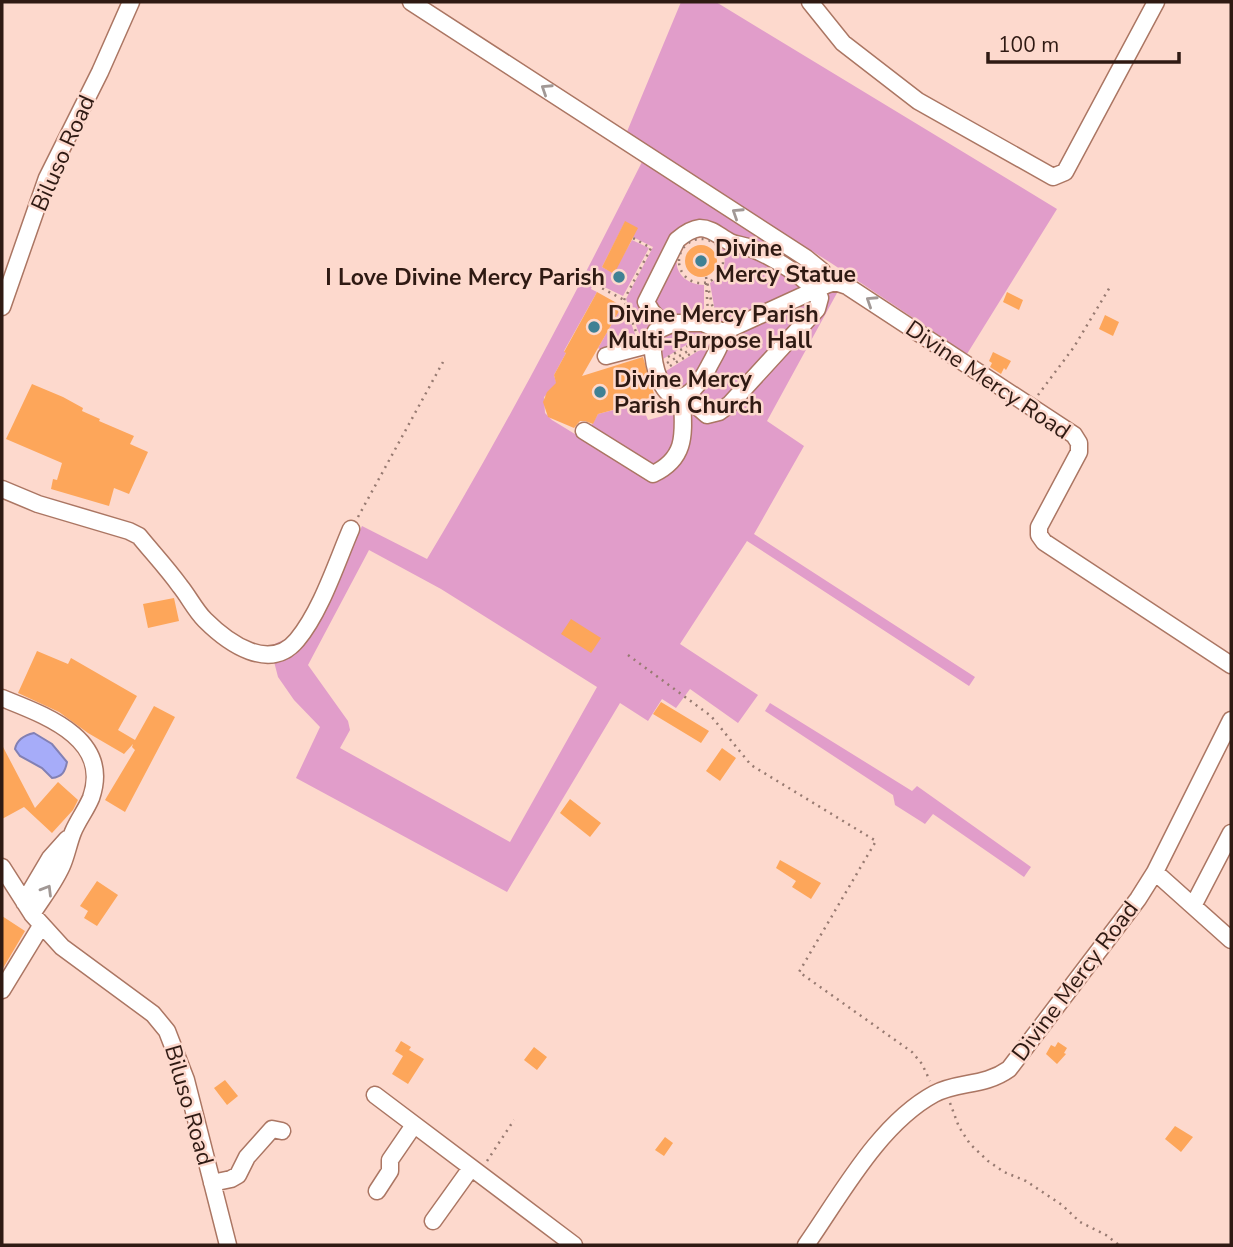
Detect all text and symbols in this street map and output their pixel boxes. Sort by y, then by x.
scale bar [988,21,1179,65]
text: 100 m [998,31,1059,59]
one-way arrow [541,85,554,98]
street label: Biluso Road [24,90,102,216]
one-way arrow [732,209,745,222]
place label: Divine Mercy Statue [715,233,856,290]
marker: Divine Mercy Statue [693,253,709,269]
place label: I Love Divine Mercy Parish [325,262,605,293]
marker: I Love Divine Mercy Parish [611,269,627,285]
one-way arrow [866,297,879,310]
place label: Divine Mercy Parish Multi-Purpose Hall [608,299,819,356]
street label: Divine Mercy Road [899,313,1077,447]
marker: Divine Mercy Parish Multi-Purpose Hall [586,319,602,335]
place label: Divine Mercy Parish Church [614,364,762,421]
marker: Divine Mercy Parish Church [592,384,608,400]
one-way arrow [39,884,52,897]
street label: Divine Mercy Road [1005,895,1145,1067]
street label: Biluso Road [157,1041,221,1169]

